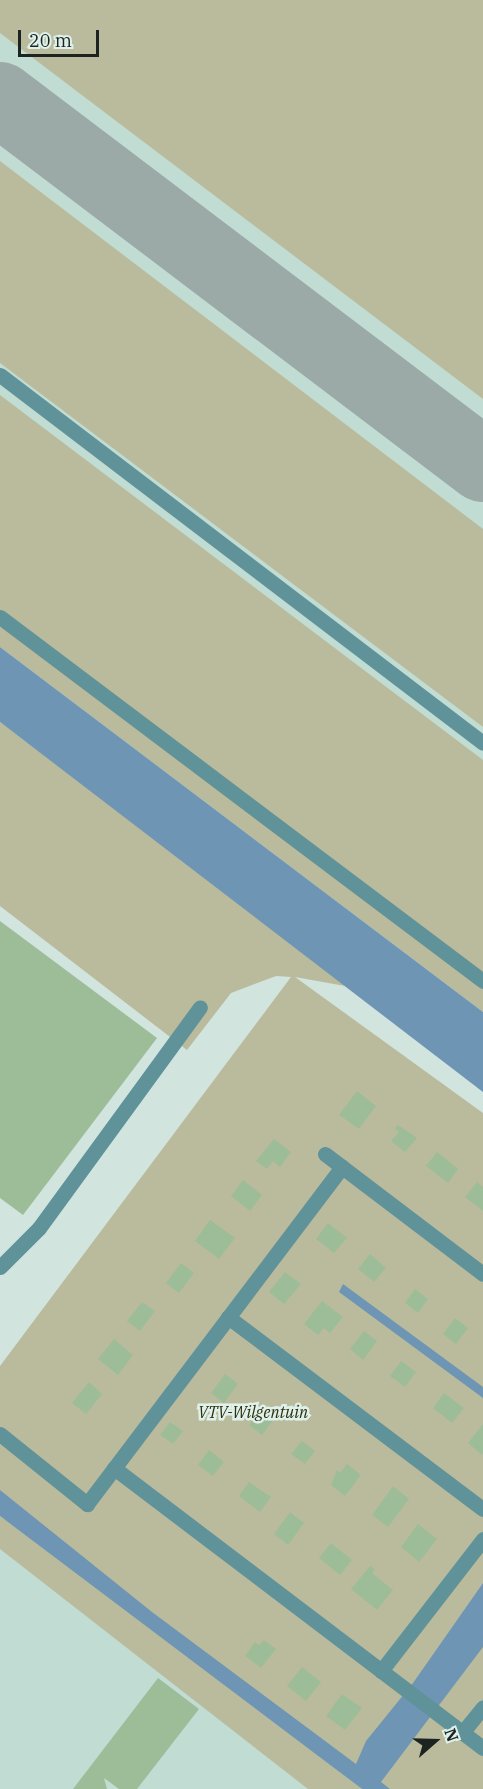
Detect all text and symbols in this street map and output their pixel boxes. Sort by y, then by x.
scale bar [21,18,102,56]
text: 20 m [29,29,72,52]
park label: VTV-Wilgentuin [198,1402,308,1422]
north arrow [405,1711,465,1771]
text: N [440,1725,463,1744]

